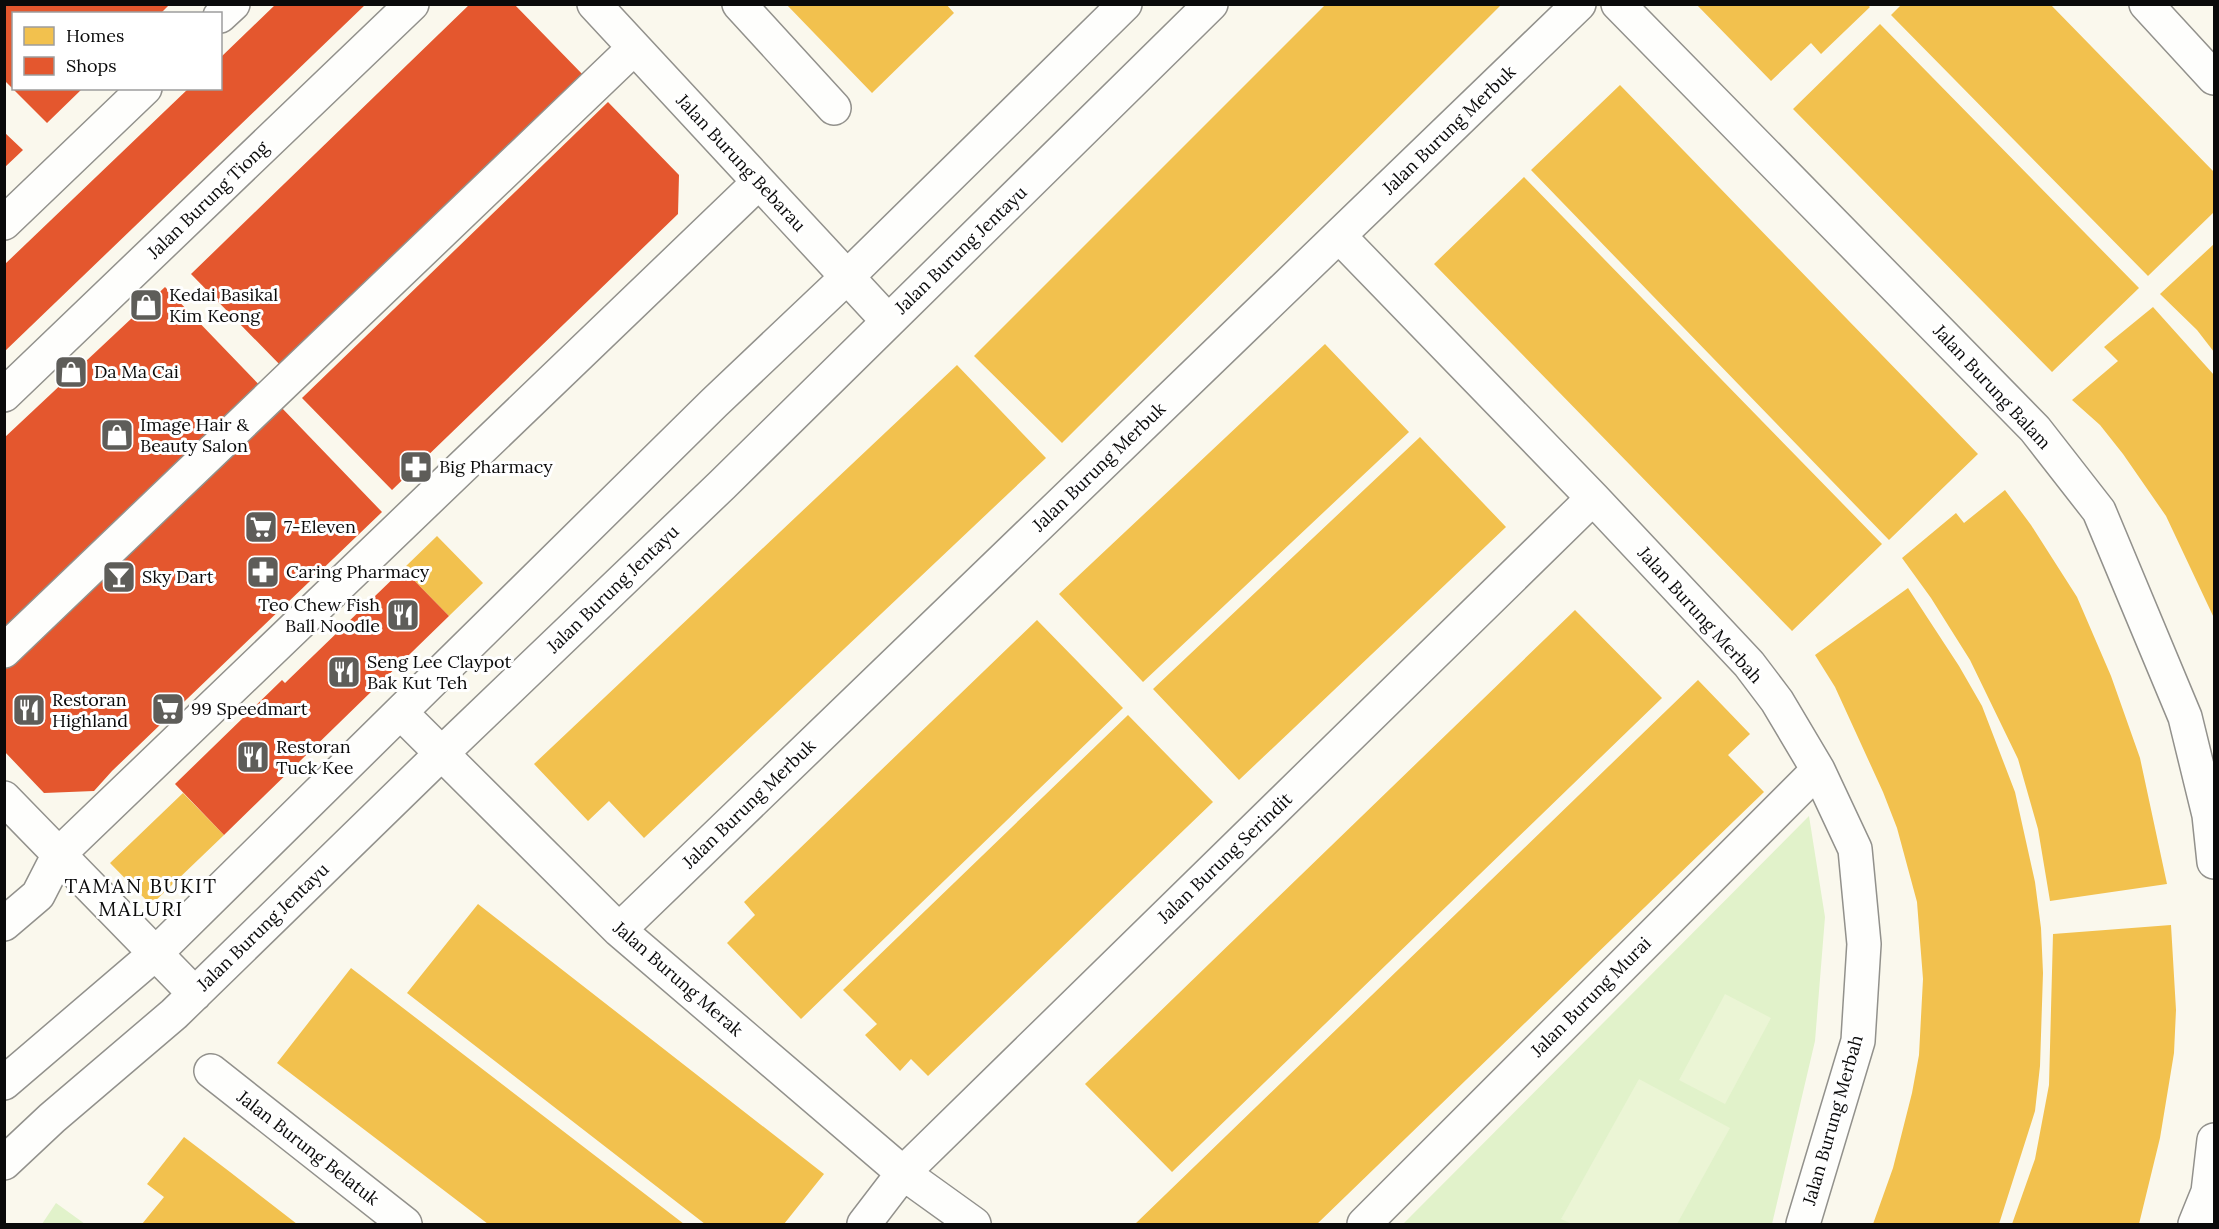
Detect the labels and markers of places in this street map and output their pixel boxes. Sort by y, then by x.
place label: Kedai Basikal Kim Keong [169,283,278,327]
shop icon: Kedai Basikal Kim Keong [128,287,164,323]
shop icon: Da Ma Cai [53,354,89,390]
place label: Da Ma Cai [94,360,179,383]
place label: Image Hair & Beauty Salon [140,413,249,457]
shop icon: Image Hair & Beauty Salon [99,417,135,453]
pharmacy icon: Big Pharmacy [398,449,434,485]
place label: Big Pharmacy [439,455,553,478]
supermarket icon: 7-Eleven [243,509,279,545]
place label: 7-Eleven [284,515,356,538]
pharmacy icon: Caring Pharmacy [245,554,281,590]
bar icon: Sky Dart [101,559,137,595]
place label: Caring Pharmacy [286,560,430,583]
place label: Sky Dart [142,565,214,588]
place label: Teo Chew Fish Ball Noodle [258,593,380,637]
restaurant icon: Teo Chew Fish Ball Noodle [385,597,421,633]
place label: Seng Lee Claypot Bak Kut Teh [367,650,512,694]
restaurant icon: Seng Lee Claypot Bak Kut Teh [326,654,362,690]
place label: Restoran Highland [52,688,128,732]
supermarket icon: 99 Speedmart [150,691,186,727]
restaurant icon: Restoran Highland [11,692,47,728]
place label: 99 Speedmart [191,697,308,720]
place label: Restoran Tuck Kee [276,735,354,779]
restaurant icon: Restoran Tuck Kee [235,739,271,775]

